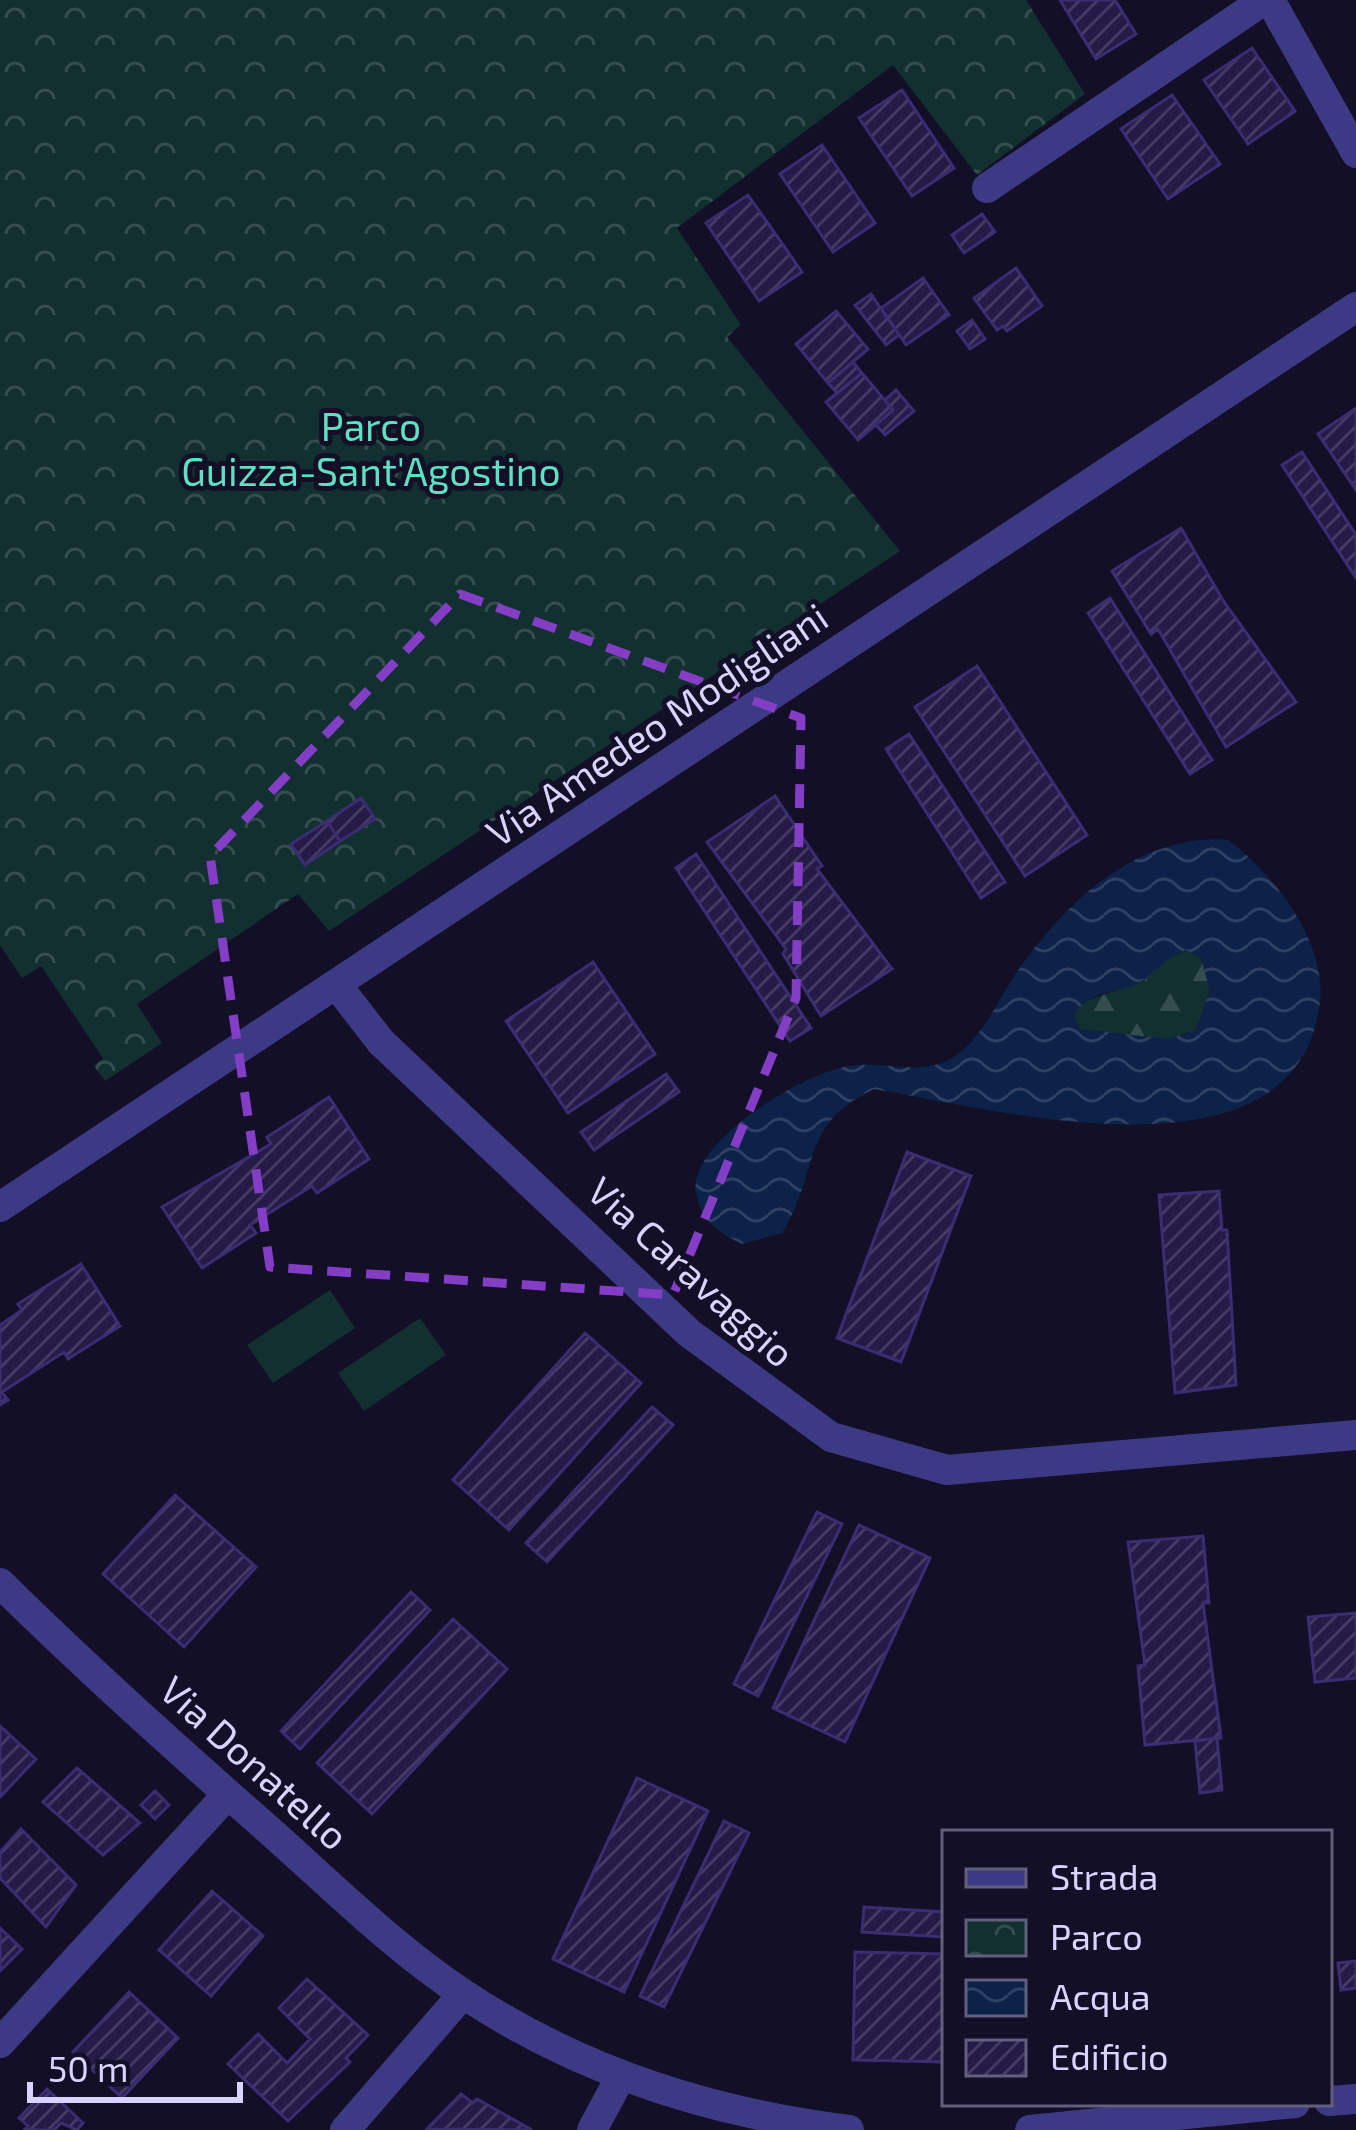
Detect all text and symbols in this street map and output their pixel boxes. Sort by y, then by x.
park label: Parco Guizza-Sant'Agostino [181,402,561,494]
street label: Via Amedeo Modigliani [477,592,836,855]
street label: Via Caravaggio [579,1166,805,1376]
street label: Via Donatello [151,1665,359,1859]
legend [942,1830,1332,2106]
text: Strada [1050,1854,1158,1897]
text: Parco [1050,1914,1143,1957]
text: Acqua [1050,1974,1151,2017]
scale bar [30,2028,240,2102]
text: Edificio [1050,2034,1169,2077]
text: 50 m [48,2046,129,2089]

